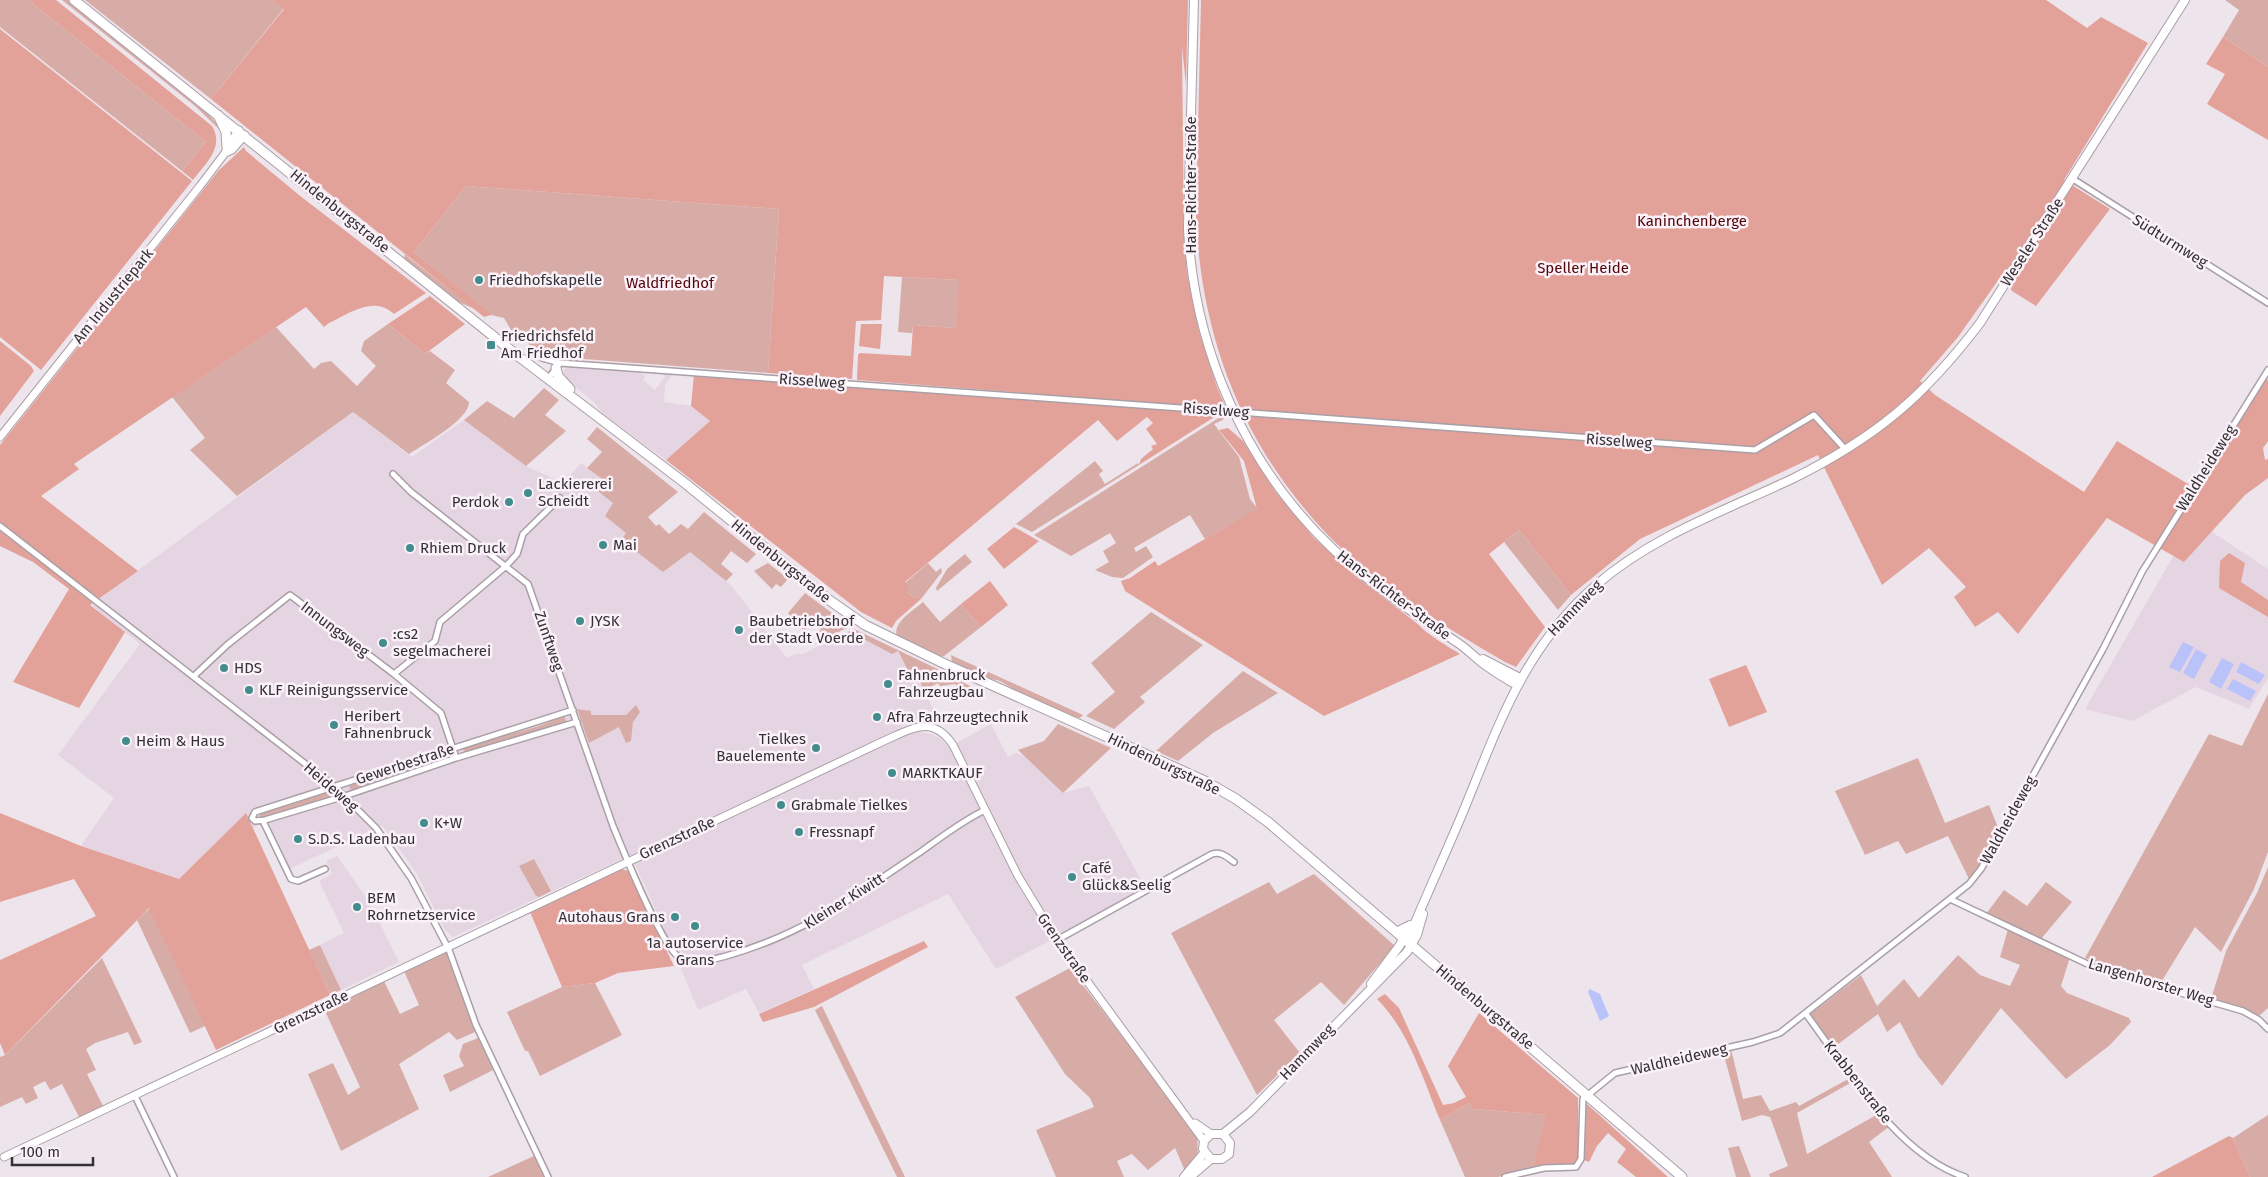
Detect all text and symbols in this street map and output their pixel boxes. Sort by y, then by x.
street label: Hans-Richter-Straße [1182,116,1200,254]
street label: Hindenburgstraße [287,165,393,257]
street label: Weseler Straße [1997,194,2067,290]
street label: Südturmweg [2129,211,2211,271]
park label: Kaninchenberge [1637,212,1747,230]
street label: Am Industriepark [69,244,157,347]
park label: Speller Heide [1537,259,1629,277]
place label: Friedhofskapelle [489,271,602,289]
marker: Friedhofskapelle [473,274,485,286]
park label: Waldfriedhof [626,274,715,292]
place label: Friedrichsfeld Am Friedhof [501,327,594,362]
marker: Friedrichsfeld Am Friedhof [485,339,497,351]
street label: Risselweg [778,370,846,392]
street label: Risselweg [1182,399,1250,421]
street label: Waldheideweg [2172,421,2240,514]
street label: Risselweg [1585,430,1653,452]
place label: Lackiererei Scheidt [538,475,612,510]
marker: Lackiererei Scheidt [522,487,534,499]
place label: Perdok [452,493,499,511]
marker: Perdok [503,496,515,508]
street label: Hindenburgstraße [728,515,834,607]
place label: Mai [613,536,637,554]
place label: Rhiem Druck [420,539,506,557]
marker: Mai [597,539,609,551]
marker: Rhiem Druck [404,542,416,554]
street label: Hans-Richter-Straße [1334,546,1454,644]
street label: Hammweg [1544,576,1606,640]
street label: Innungsweg [297,597,373,661]
street label: Zunftweg [530,609,568,674]
place label: JYSK [590,612,620,630]
place label: Baubetriebshof der Stadt Voerde [749,612,863,647]
marker: JYSK [574,615,586,627]
marker: Baubetriebshof der Stadt Voerde [733,624,745,636]
place label: :cs2 segelmacherei [393,625,491,660]
marker: :cs2 segelmacherei [377,637,389,649]
place label: HDS [234,659,262,677]
marker: HDS [218,662,230,674]
place label: Fahnenbruck Fahrzeugbau [898,666,986,701]
marker: Fahnenbruck Fahrzeugbau [882,678,894,690]
place label: KLF Reinigungsservice [259,681,408,699]
marker: KLF Reinigungsservice [243,684,255,696]
place label: Heribert Fahnenbruck [344,707,432,742]
place label: Afra Fahrzeugtechnik [887,708,1029,726]
marker: Afra Fahrzeugtechnik [871,711,883,723]
marker: Heribert Fahnenbruck [328,719,340,731]
street label: Hindenburgstraße [1105,729,1223,799]
place label: Tielkes Bauelemente [716,730,806,765]
place label: Heim & Haus [136,732,224,750]
marker: Heim & Haus [120,735,132,747]
street label: Gewerbestraße [354,740,456,788]
marker: Tielkes Bauelemente [810,742,822,754]
street label: Heideweg [300,758,362,816]
place label: MARKTKAUF [902,764,983,782]
marker: MARKTKAUF [886,767,898,779]
street label: Waldheideweg [1976,772,2040,867]
place label: Grabmale Tielkes [791,796,907,814]
marker: Grabmale Tielkes [775,799,787,811]
street label: Grenzstraße [636,813,718,863]
place label: K+W [434,814,463,832]
marker: K+W [418,817,430,829]
place label: Fressnapf [809,823,875,841]
marker: Fressnapf [793,826,805,838]
place label: S.D.S. Ladenbau [308,830,416,848]
marker: S.D.S. Ladenbau [292,833,304,845]
place label: Café Glück&Seelig [1082,859,1171,894]
street label: Kleiner Kiwitt [801,869,888,933]
marker: Café Glück&Seelig [1066,871,1078,883]
place label: BEM Rohrnetzservice [367,889,476,924]
marker: BEM Rohrnetzservice [351,901,363,913]
place label: Autohaus Grans [558,908,665,926]
street label: Grenzstraße [1033,910,1095,986]
marker: Autohaus Grans [669,911,681,923]
marker: 1a autoservice Grans [689,920,701,932]
place label: 1a autoservice Grans [646,934,744,969]
street label: Langenhorster Weg [2086,954,2216,1010]
street label: Hindenburgstraße [1432,961,1538,1053]
street label: Grenzstraße [271,986,351,1038]
street label: Hammweg [1276,1020,1338,1084]
street label: Krabbenstraße [1820,1037,1896,1127]
street label: Waldheideweg [1629,1039,1729,1079]
scale bar [12,1134,94,1166]
text: 100 m [20,1143,60,1161]

